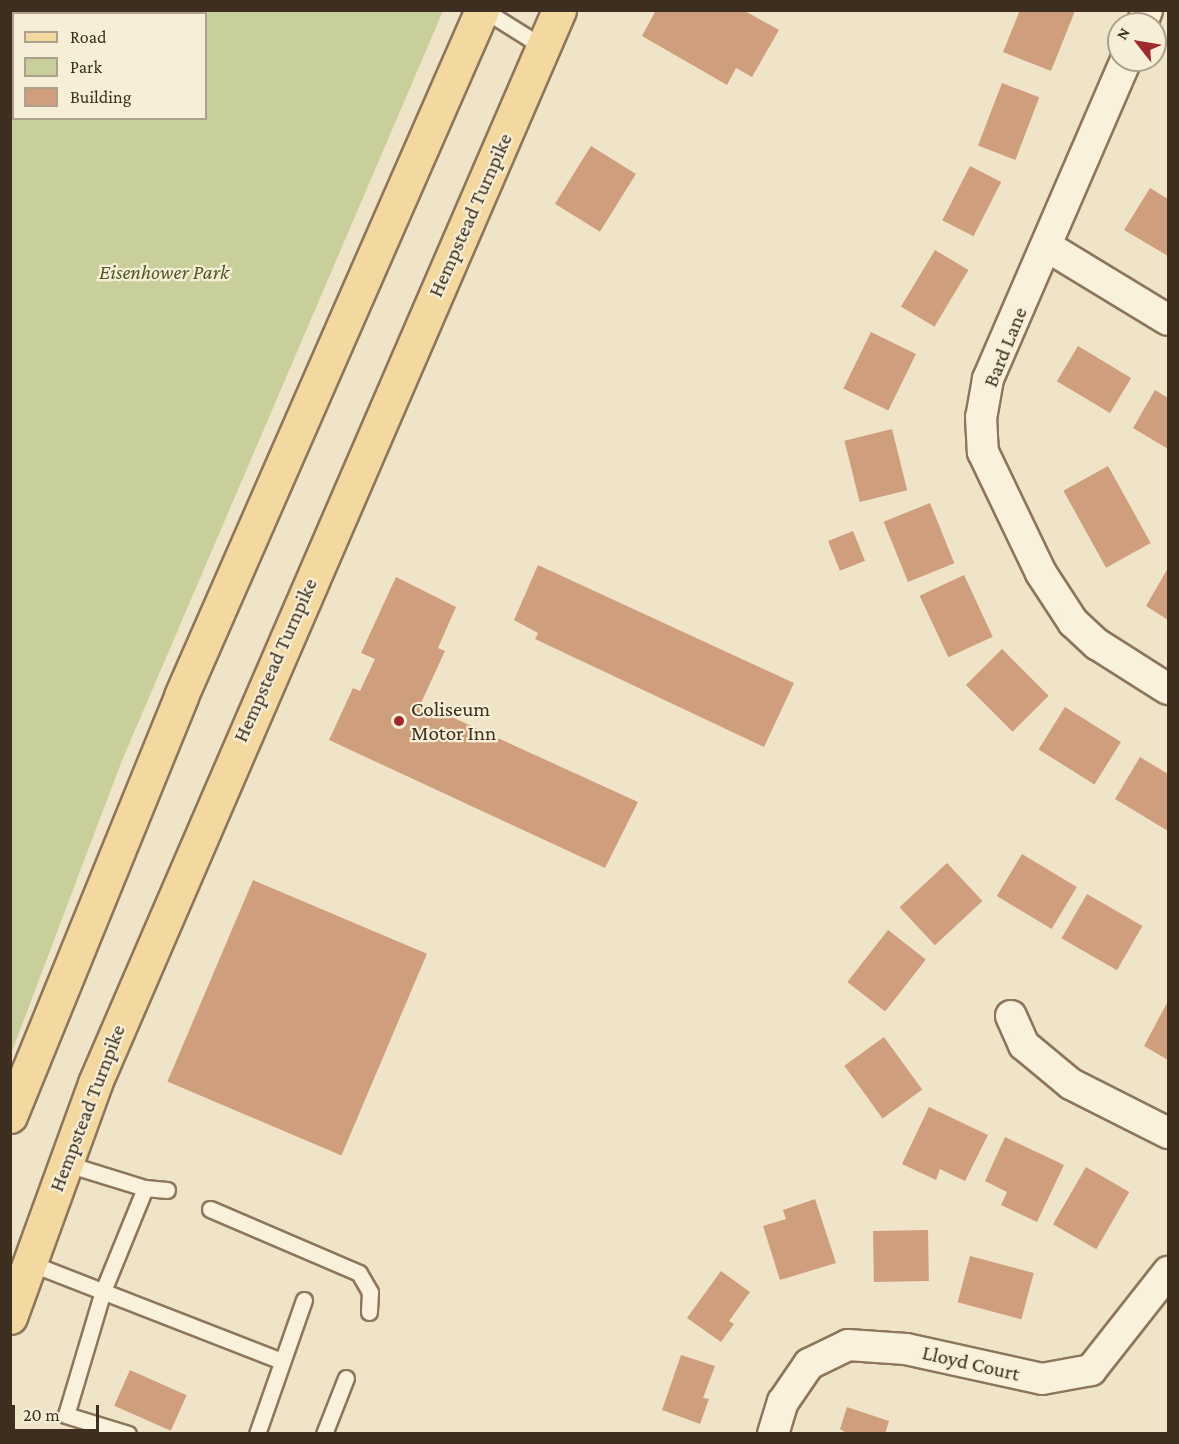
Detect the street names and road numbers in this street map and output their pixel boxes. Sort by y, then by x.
street label: Hempstead Turnpike [423,129,517,301]
street label: Bard Lane [978,303,1032,391]
street label: Hempstead Turnpike [228,574,322,746]
street label: Hempstead Turnpike [44,1021,130,1195]
street label: Lloyd Court [920,1340,1022,1386]

